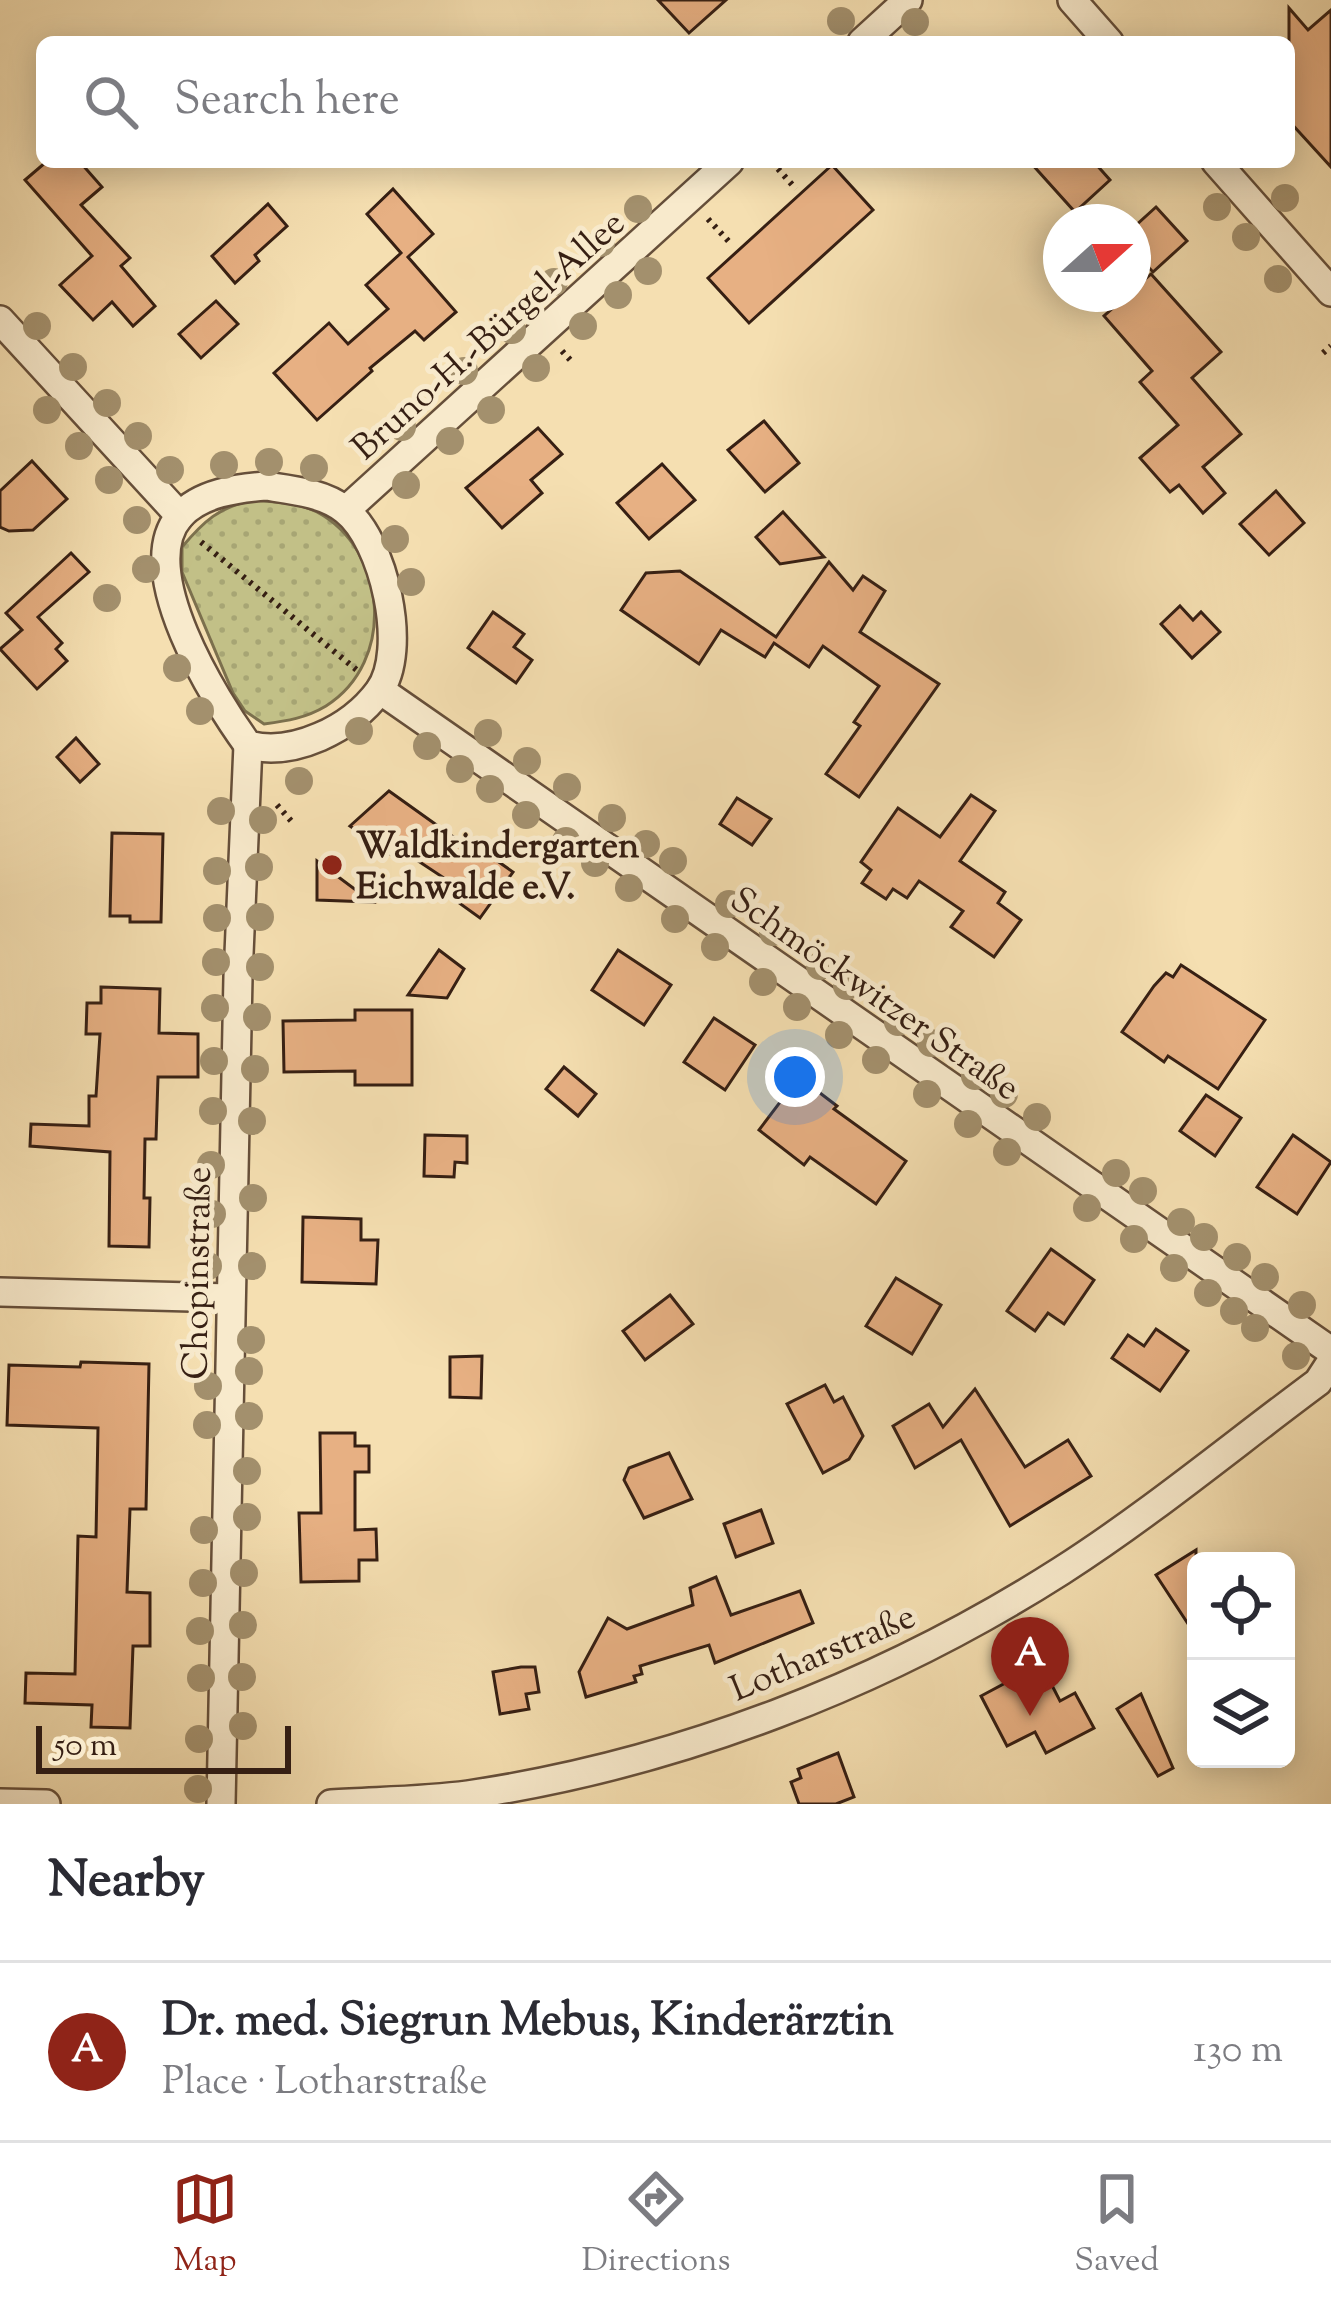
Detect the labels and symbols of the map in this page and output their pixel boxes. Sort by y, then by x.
street label: Bruno-H.-Bürgel-Allee [341,200,638,474]
north arrow [1043,204,1151,312]
place label: Waldkindergarten Eichwalde e.V. [356,822,640,915]
marker: Waldkindergarten Eichwalde e.V. [319,852,345,878]
street label: Schmöckwitzer Straße [718,876,1029,1115]
your location [765,1047,825,1107]
street label: Chopinstraße [171,1166,227,1380]
street label: Lotharstraße [723,1592,924,1717]
pin: A [991,1617,1069,1716]
scale bar [36,1720,291,1773]

